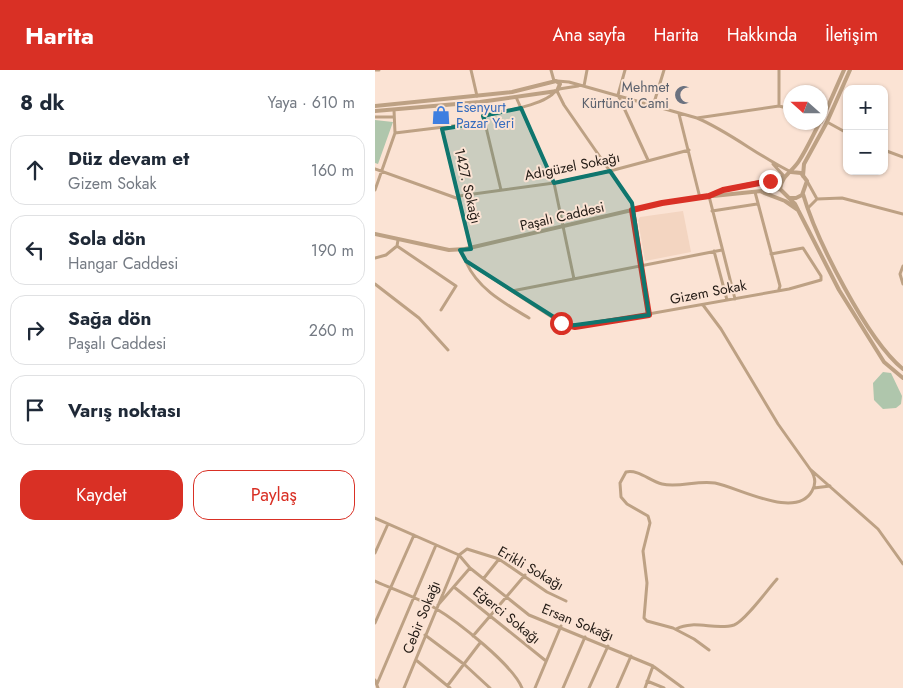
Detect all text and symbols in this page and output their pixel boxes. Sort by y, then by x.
text: Harita [25,18,94,53]
text: Ana sayfa [552,22,625,48]
text: Harita [653,22,699,48]
text: Hakkında [727,22,797,48]
text: İletişim [825,22,878,48]
place label: Mehmet Kürtüncü Cami [582,77,670,113]
mosque icon: Mehmet Kürtüncü Cami [673,84,695,106]
north arrow [783,85,828,130]
map controls [843,85,888,175]
button: + [843,85,888,130]
text: 8 dk [20,88,65,118]
text: Yaya · 610 m [268,91,355,114]
place label: Esenyurt Pazar Yeri [456,97,514,133]
shop icon: Esenyurt Pazar Yeri [430,104,452,126]
button: − [843,130,888,175]
text: Düz devam et [68,145,189,172]
street label: 1427. Sokağı [450,146,486,226]
street label: Adıgüzel Sokağı [523,147,621,185]
icon: ahead [21,156,49,184]
text: 160 m [311,159,354,182]
route end [759,170,782,193]
text: Gizem Sokak [68,172,156,195]
street label: Paşalı Caddesi [518,197,606,235]
text: Sola dön [68,225,146,252]
icon: left [21,236,49,264]
text: 190 m [311,239,354,262]
text: Hangar Caddesi [68,252,178,275]
street label: Gizem Sokak [668,275,749,309]
text: Sağa dön [68,305,152,332]
route start [550,312,573,335]
icon: right [21,316,49,344]
text: 260 m [309,319,354,342]
text: Paşalı Caddesi [68,332,167,355]
icon: arrive [21,396,49,424]
text: Varış noktası [68,397,181,424]
button: Kaydet [20,470,183,520]
button: Paylaş [193,470,355,520]
street label: Erikli Sokağı [494,541,568,595]
street label: Cebir Sokağı [397,577,445,657]
street label: Eğerci Sokağı [469,581,545,649]
street label: Ersan Sokağı [539,598,617,646]

